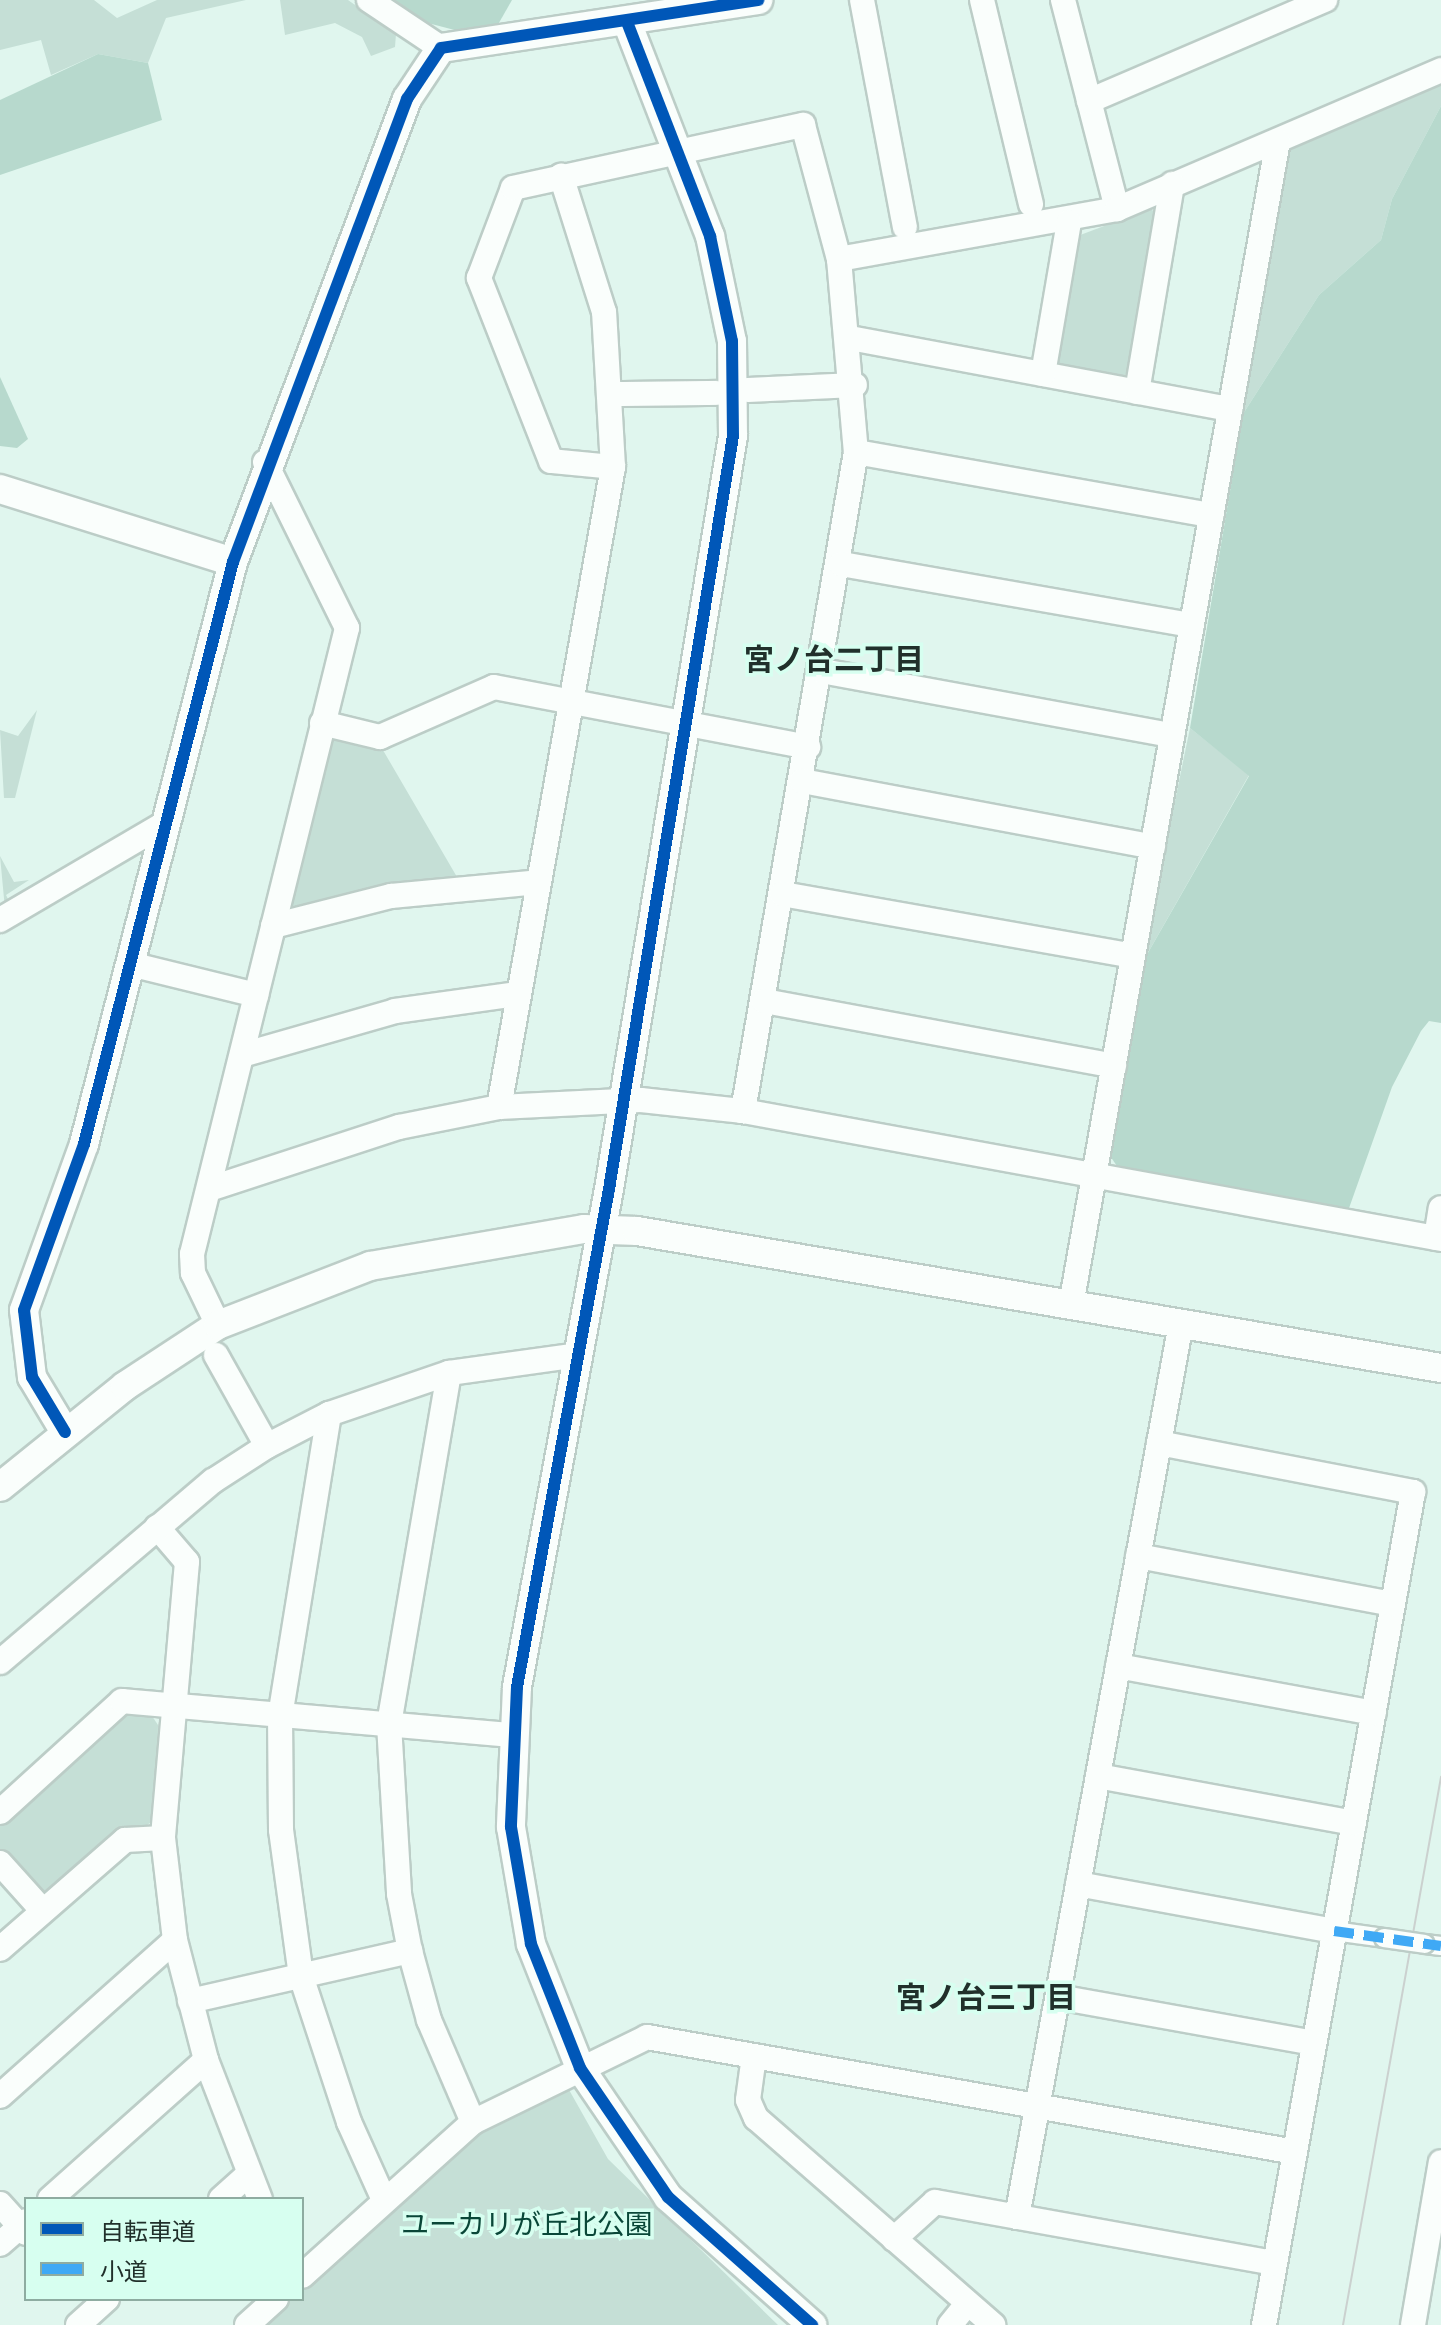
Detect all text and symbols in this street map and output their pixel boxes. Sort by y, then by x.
district label: 宮ノ台二丁目 [744,642,924,678]
district label: 宮ノ台三丁目 [896,1980,1076,2016]
legend [24,2197,304,2301]
park label: ユーカリが丘北公園 [401,2207,653,2241]
text: 自転車道 [100,2217,196,2246]
text: 小道 [100,2257,148,2286]

